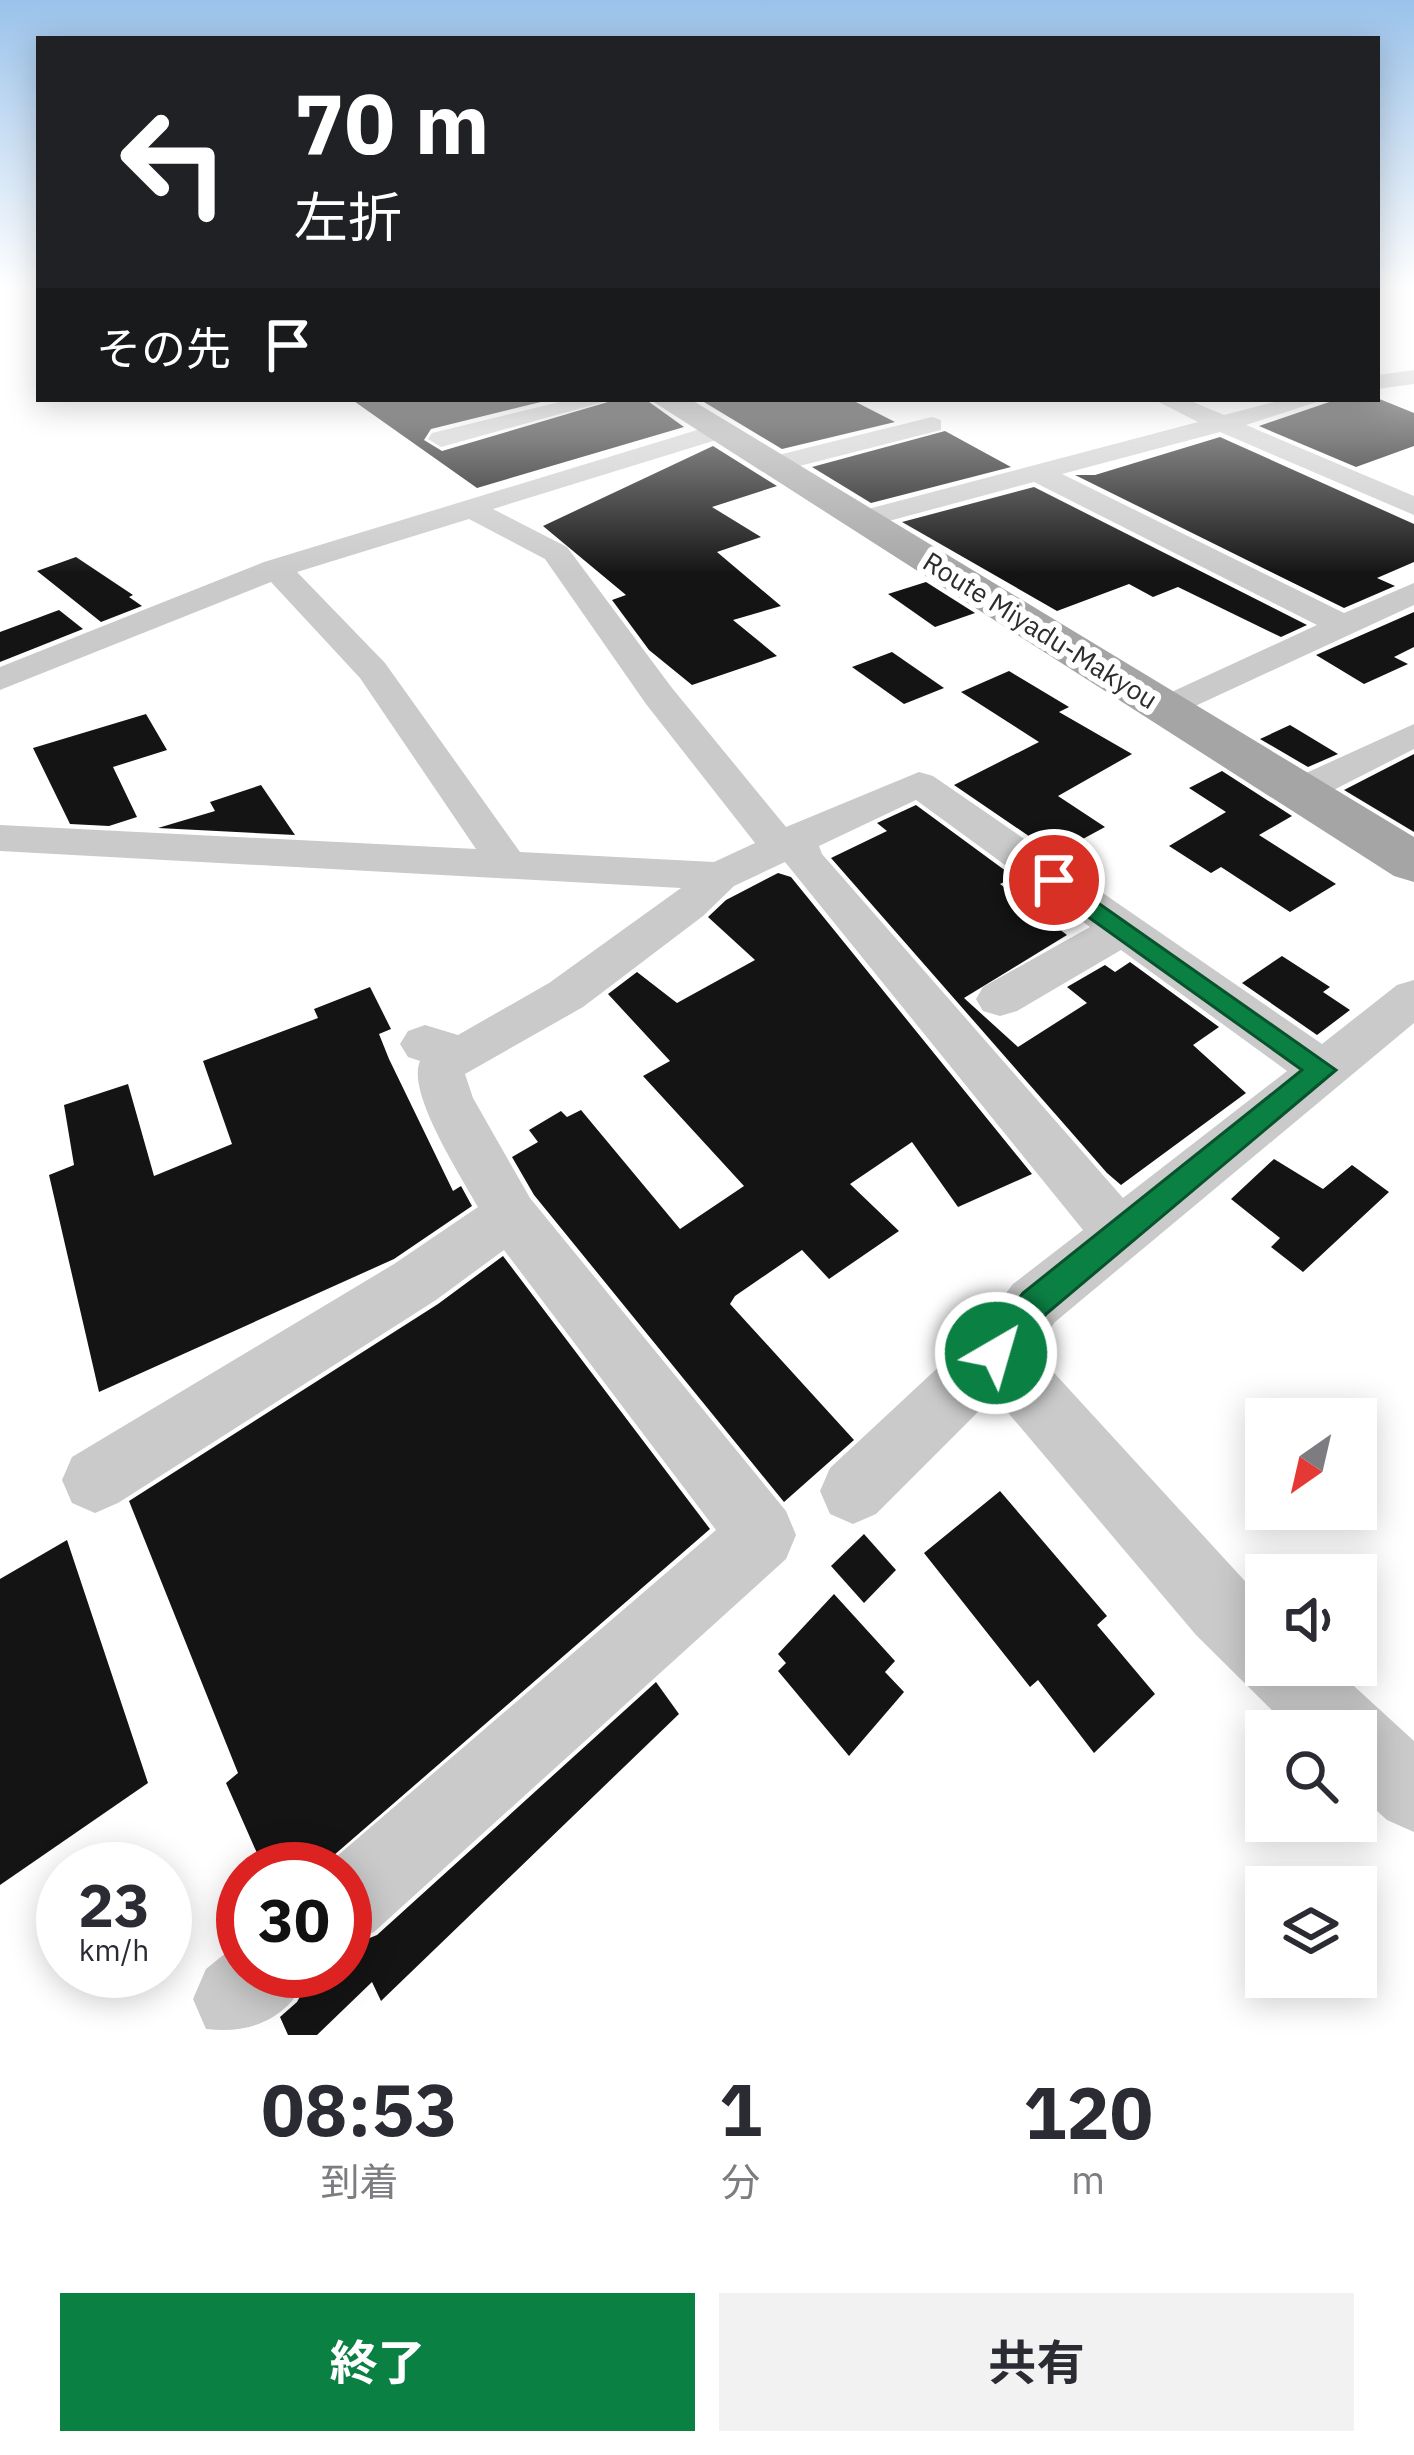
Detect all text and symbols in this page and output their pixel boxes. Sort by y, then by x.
text: 70 m [294,68,490,177]
icon: left [96,84,252,240]
text: 左折 [294,182,402,252]
icon: arrive [255,312,321,378]
text: その先 [96,319,231,377]
street label: Route Miyadu-Makyou [917,543,1165,716]
pin [1003,829,1105,931]
icon: arrive [1021,847,1087,913]
position arrow [933,1290,1059,1416]
north arrow [1245,1398,1377,1530]
map controls [1245,1398,1377,1998]
button: sound [1245,1554,1377,1686]
button: search [1245,1710,1377,1842]
speed limit sign: 30 [216,1842,372,1998]
text: 23 [78,1865,150,1944]
button: layers [1245,1866,1377,1998]
text: km/h [79,1930,149,1969]
text: 08:53 [261,2062,458,2156]
text: 1 [719,2062,762,2156]
text: 120 [1023,2065,1153,2159]
text: m [1071,2154,1105,2205]
text: 到着 [320,2156,398,2207]
text: 分 [721,2156,760,2207]
button: 終了 [60,2293,695,2431]
button: 共有 [719,2293,1354,2431]

